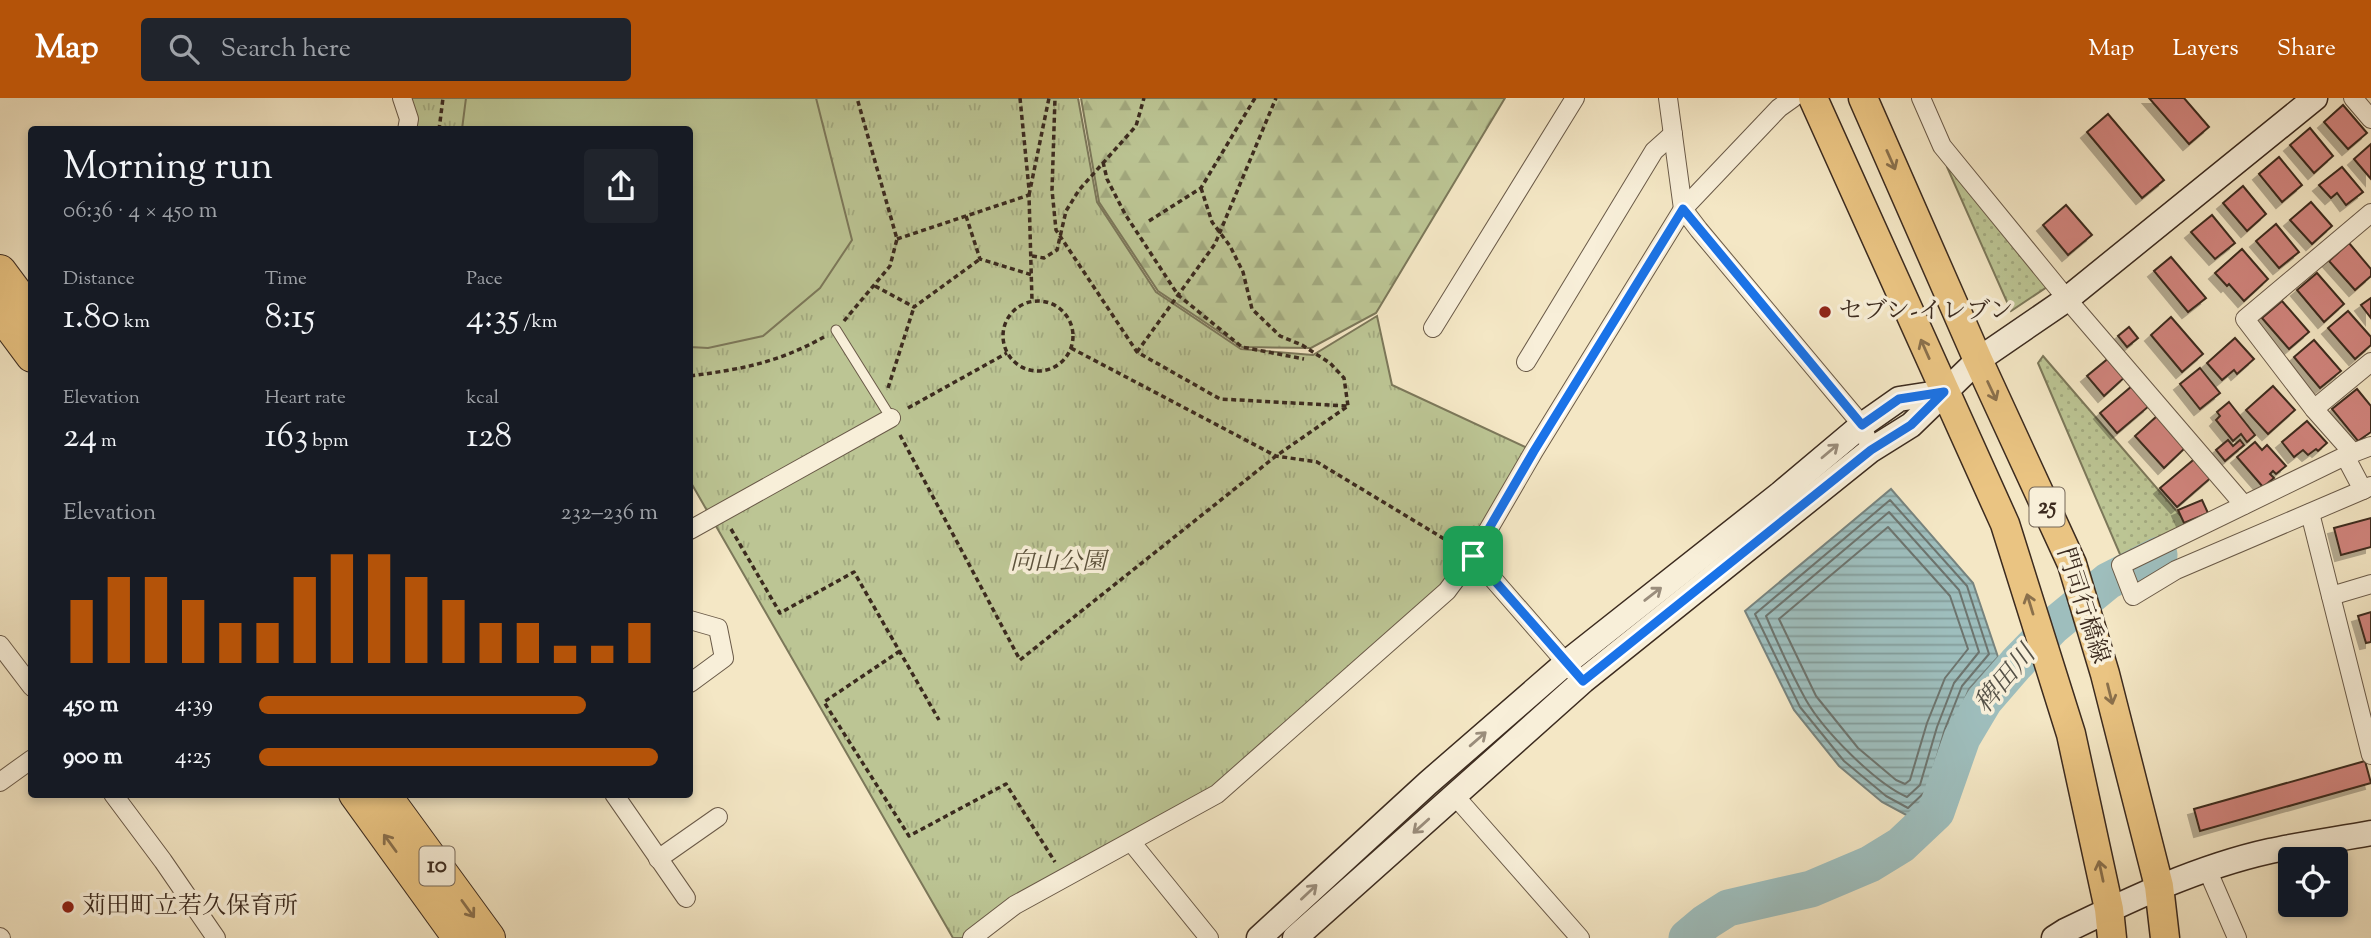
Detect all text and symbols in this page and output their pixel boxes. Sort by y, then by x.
search box [141,18,631,81]
text: Map [35,25,99,73]
icon: search [165,30,203,68]
text: Search here [221,31,351,68]
text: Map [2088,32,2134,66]
text: Layers [2172,32,2239,66]
text: Share [2277,32,2336,66]
text: Morning run [63,142,273,196]
button: share [584,149,658,223]
one-way arrow [1885,149,1898,171]
text: 06:36 · 4 × 450 m [63,195,218,228]
text: Distance [63,266,135,293]
text: Time [265,266,307,293]
text: Pace [466,266,503,293]
text: 1.80 [63,293,120,344]
text: 8:15 [265,293,315,344]
text: 4:35 [466,293,519,344]
place label: セブン-イレブン [1839,295,2013,329]
marker: セブン-イレブン [1817,304,1833,320]
text: km [120,309,150,336]
text: /km [519,309,558,336]
one-way arrow [1917,339,1931,360]
one-way arrow [1986,380,2000,401]
text: Elevation [63,385,140,412]
text: Heart rate [265,385,346,412]
text: kcal [466,385,499,412]
text: 24 [63,412,97,463]
text: 163 [265,412,308,463]
text: 128 [466,412,512,463]
text: m [97,428,117,455]
text: bpm [308,428,349,455]
one-way arrow [1821,444,1839,459]
road number: 25 [2030,488,2064,526]
text: Elevation [63,497,156,530]
text: 232–236 m [561,497,658,530]
pin [1443,526,1503,586]
icon: arrive [1454,537,1492,575]
street label: 門司行橋線 [2047,544,2117,668]
park label: 向山公園 [1010,546,1110,580]
one-way arrow [1643,587,1662,602]
one-way arrow [2023,593,2035,615]
water label: 稗田川 [1967,636,2047,722]
one-way arrow [2104,682,2117,705]
text: 450 m [63,689,119,722]
text: 4:39 [175,689,213,722]
one-way arrow [1469,731,1487,747]
text: 900 m [63,741,122,774]
text: 4:25 [175,741,211,774]
one-way arrow [1412,818,1430,834]
one-way arrow [383,834,398,853]
road number: 10 [420,846,454,886]
map controls [2278,847,2348,917]
button: locate [2278,847,2348,917]
one-way arrow [2093,860,2107,883]
one-way arrow [1300,883,1317,900]
place label: 苅田町立若久保育所 [82,890,298,924]
marker: 苅田町立若久保育所 [60,899,76,915]
one-way arrow [460,899,475,918]

